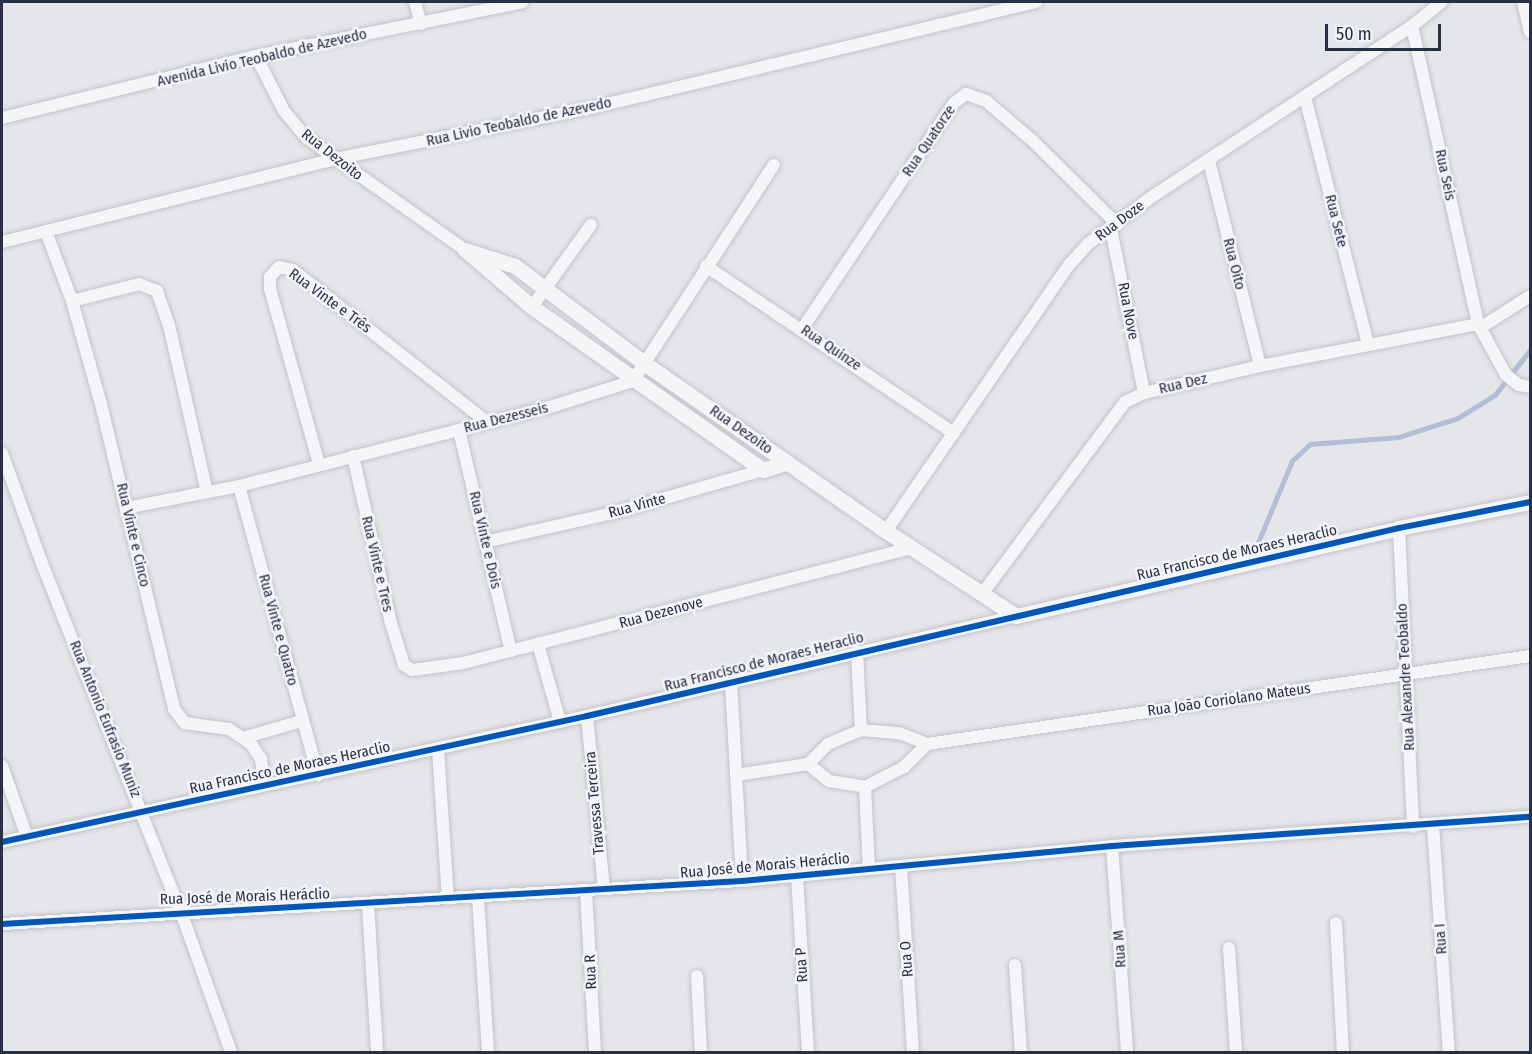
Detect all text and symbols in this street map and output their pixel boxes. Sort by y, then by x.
scale bar [1328,12,1444,50]
text: 50 m [1336,23,1372,45]
street label: Avenida Livio Teobaldo de Azevedo [155,25,369,91]
street label: Rua Livio Teobaldo de Azevedo [425,94,613,150]
street label: Rua Quatorze [899,102,959,180]
street label: Rua Dezoito [298,125,366,185]
street label: Rua Seis [1431,148,1459,202]
street label: Rua Sete [1321,193,1351,249]
street label: Rua Doze [1092,197,1148,245]
street label: Rua Oito [1219,236,1249,292]
street label: Rua Vinte e Três [285,265,375,337]
street label: Rua Nove [1114,281,1142,341]
street label: Rua Quinze [797,321,865,375]
street label: Rua Dez [1157,370,1209,398]
street label: Rua Dezesseis [462,399,550,437]
street label: Rua Dezoito [706,402,776,458]
street label: Rua Vinte e Cinco [112,481,154,589]
street label: Rua Vinte e Dois [465,489,505,591]
street label: Rua Vinte [607,490,667,522]
street label: Rua Vinte e Tres [357,514,397,614]
street label: Rua Francisco de Moraes Heraclio [1135,521,1339,585]
street label: Rua Vinte e Quatro [254,572,302,688]
street label: Rua Dezenove [617,593,705,633]
street label: Rua Alexandre Teobaldo [1393,603,1419,751]
street label: Rua Francisco de Moraes Heraclio [662,628,866,696]
street label: Rua Antonio Eufrasio Muniz [65,638,145,800]
street label: Rua João Coriolano Mateus [1146,680,1312,720]
street label: Rua Francisco de Moraes Heraclio [188,738,392,798]
street label: Travessa Terceira [582,751,608,855]
street label: Rua José de Morais Heráclio [679,850,851,882]
street label: Rua José de Morais Heráclio [160,885,330,909]
street label: Rua I [1431,923,1451,955]
street label: Rua M [1110,930,1130,968]
street label: Rua O [897,940,917,978]
street label: Rua P [792,947,812,983]
street label: Rua R [581,954,601,990]

